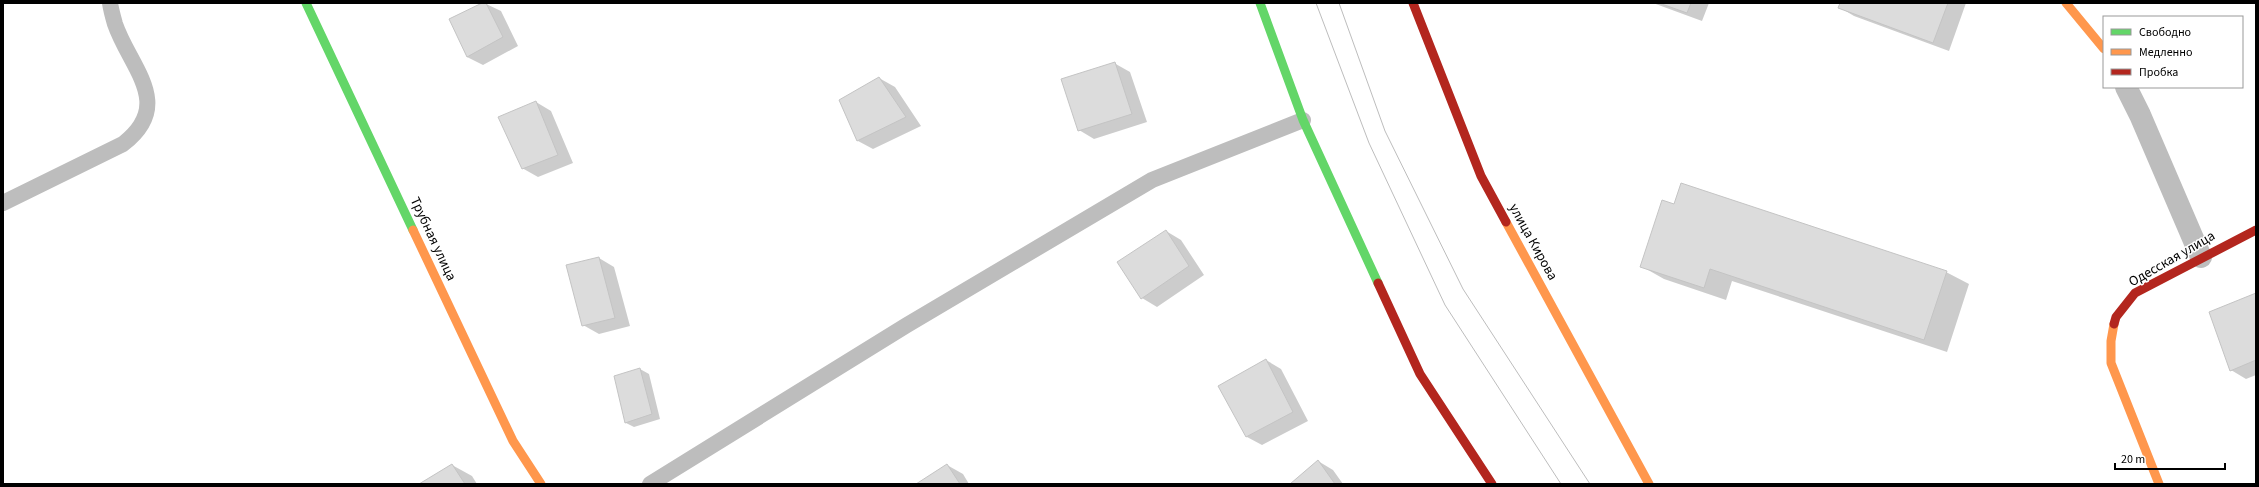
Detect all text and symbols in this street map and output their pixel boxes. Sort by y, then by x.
legend [2103,16,2243,88]
text: Свободно [2139,24,2191,41]
text: Медленно [2139,44,2193,61]
text: Пробка [2139,64,2178,81]
street label: Трубная улица [405,194,461,284]
street label: улица Кирова [1504,200,1562,284]
street label: Одесская улица [2125,226,2219,292]
scale bar [2115,445,2225,471]
text: 20 m [2121,451,2145,468]

